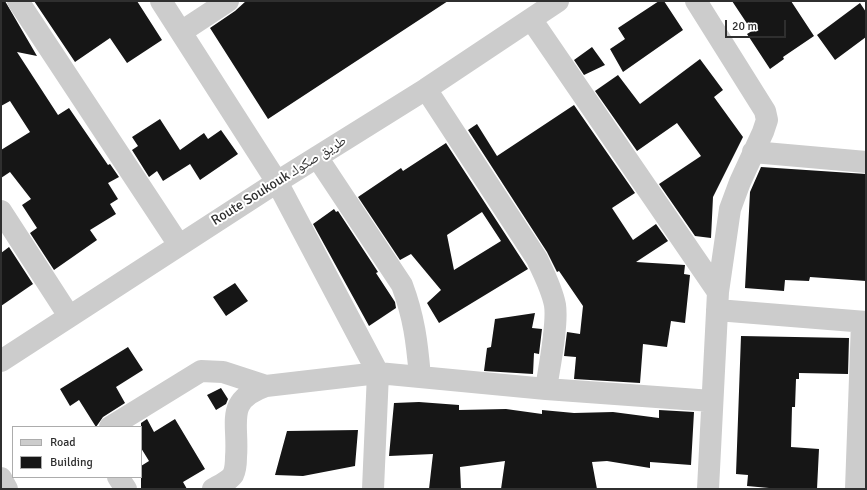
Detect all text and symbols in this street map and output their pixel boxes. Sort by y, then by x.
scale bar [727,12,788,38]
text: 20 m [732,19,757,34]
street label: Route Soukouk طريق صكوك [208,133,350,229]
legend [12,426,142,478]
text: Road [50,435,76,450]
text: Building [50,455,93,470]

